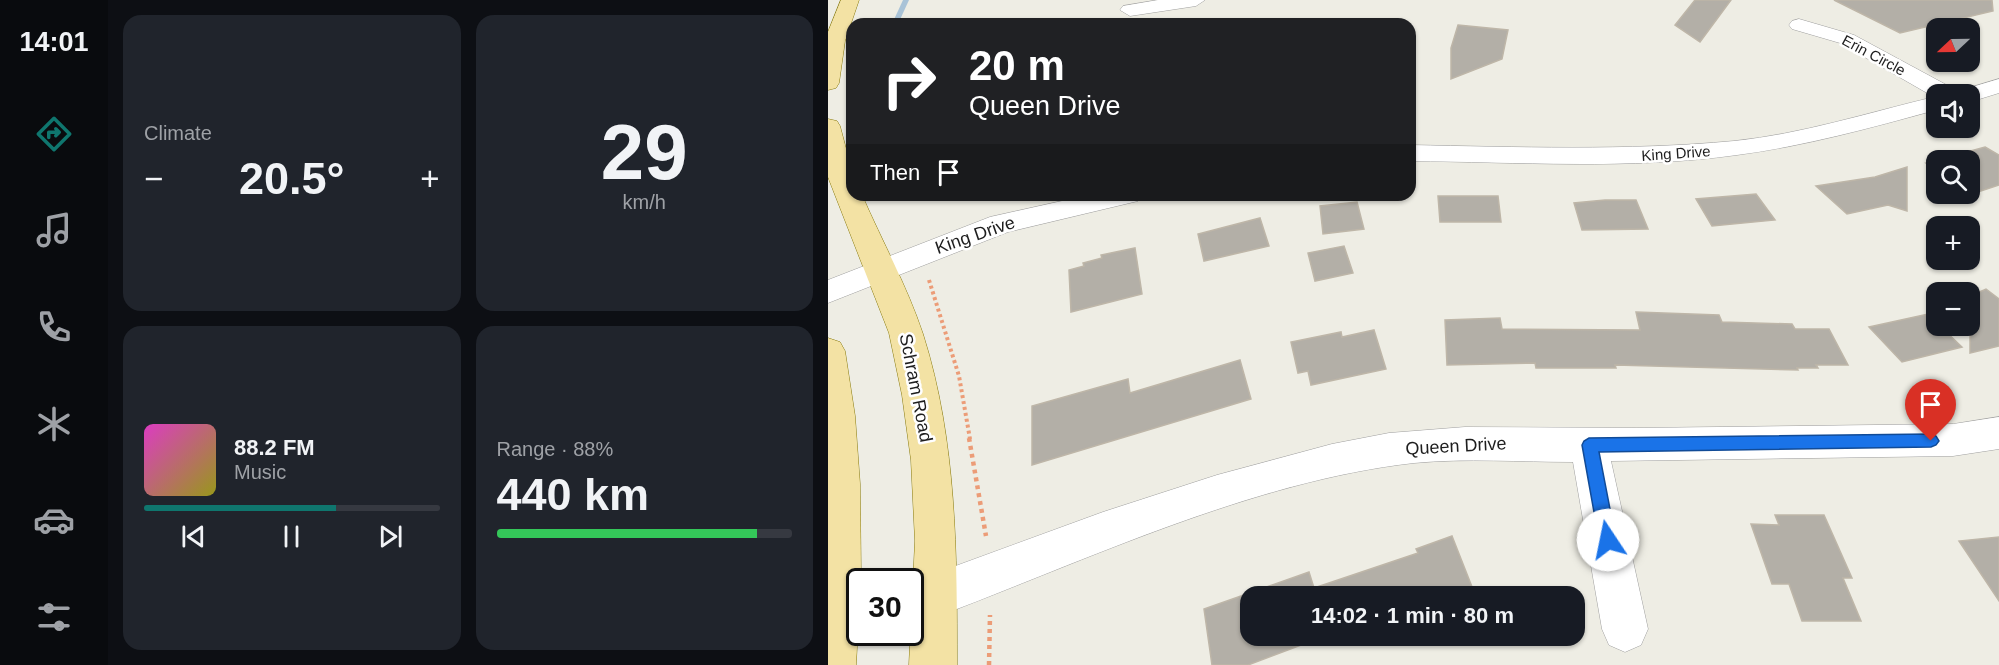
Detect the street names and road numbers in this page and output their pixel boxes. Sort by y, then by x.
street label: Erin Circle [1839,31,1909,79]
street label: King Drive [1641,142,1711,164]
street label: King Drive [932,212,1018,258]
street label: Schram Road [896,332,936,444]
street label: Queen Drive [1405,433,1507,459]

